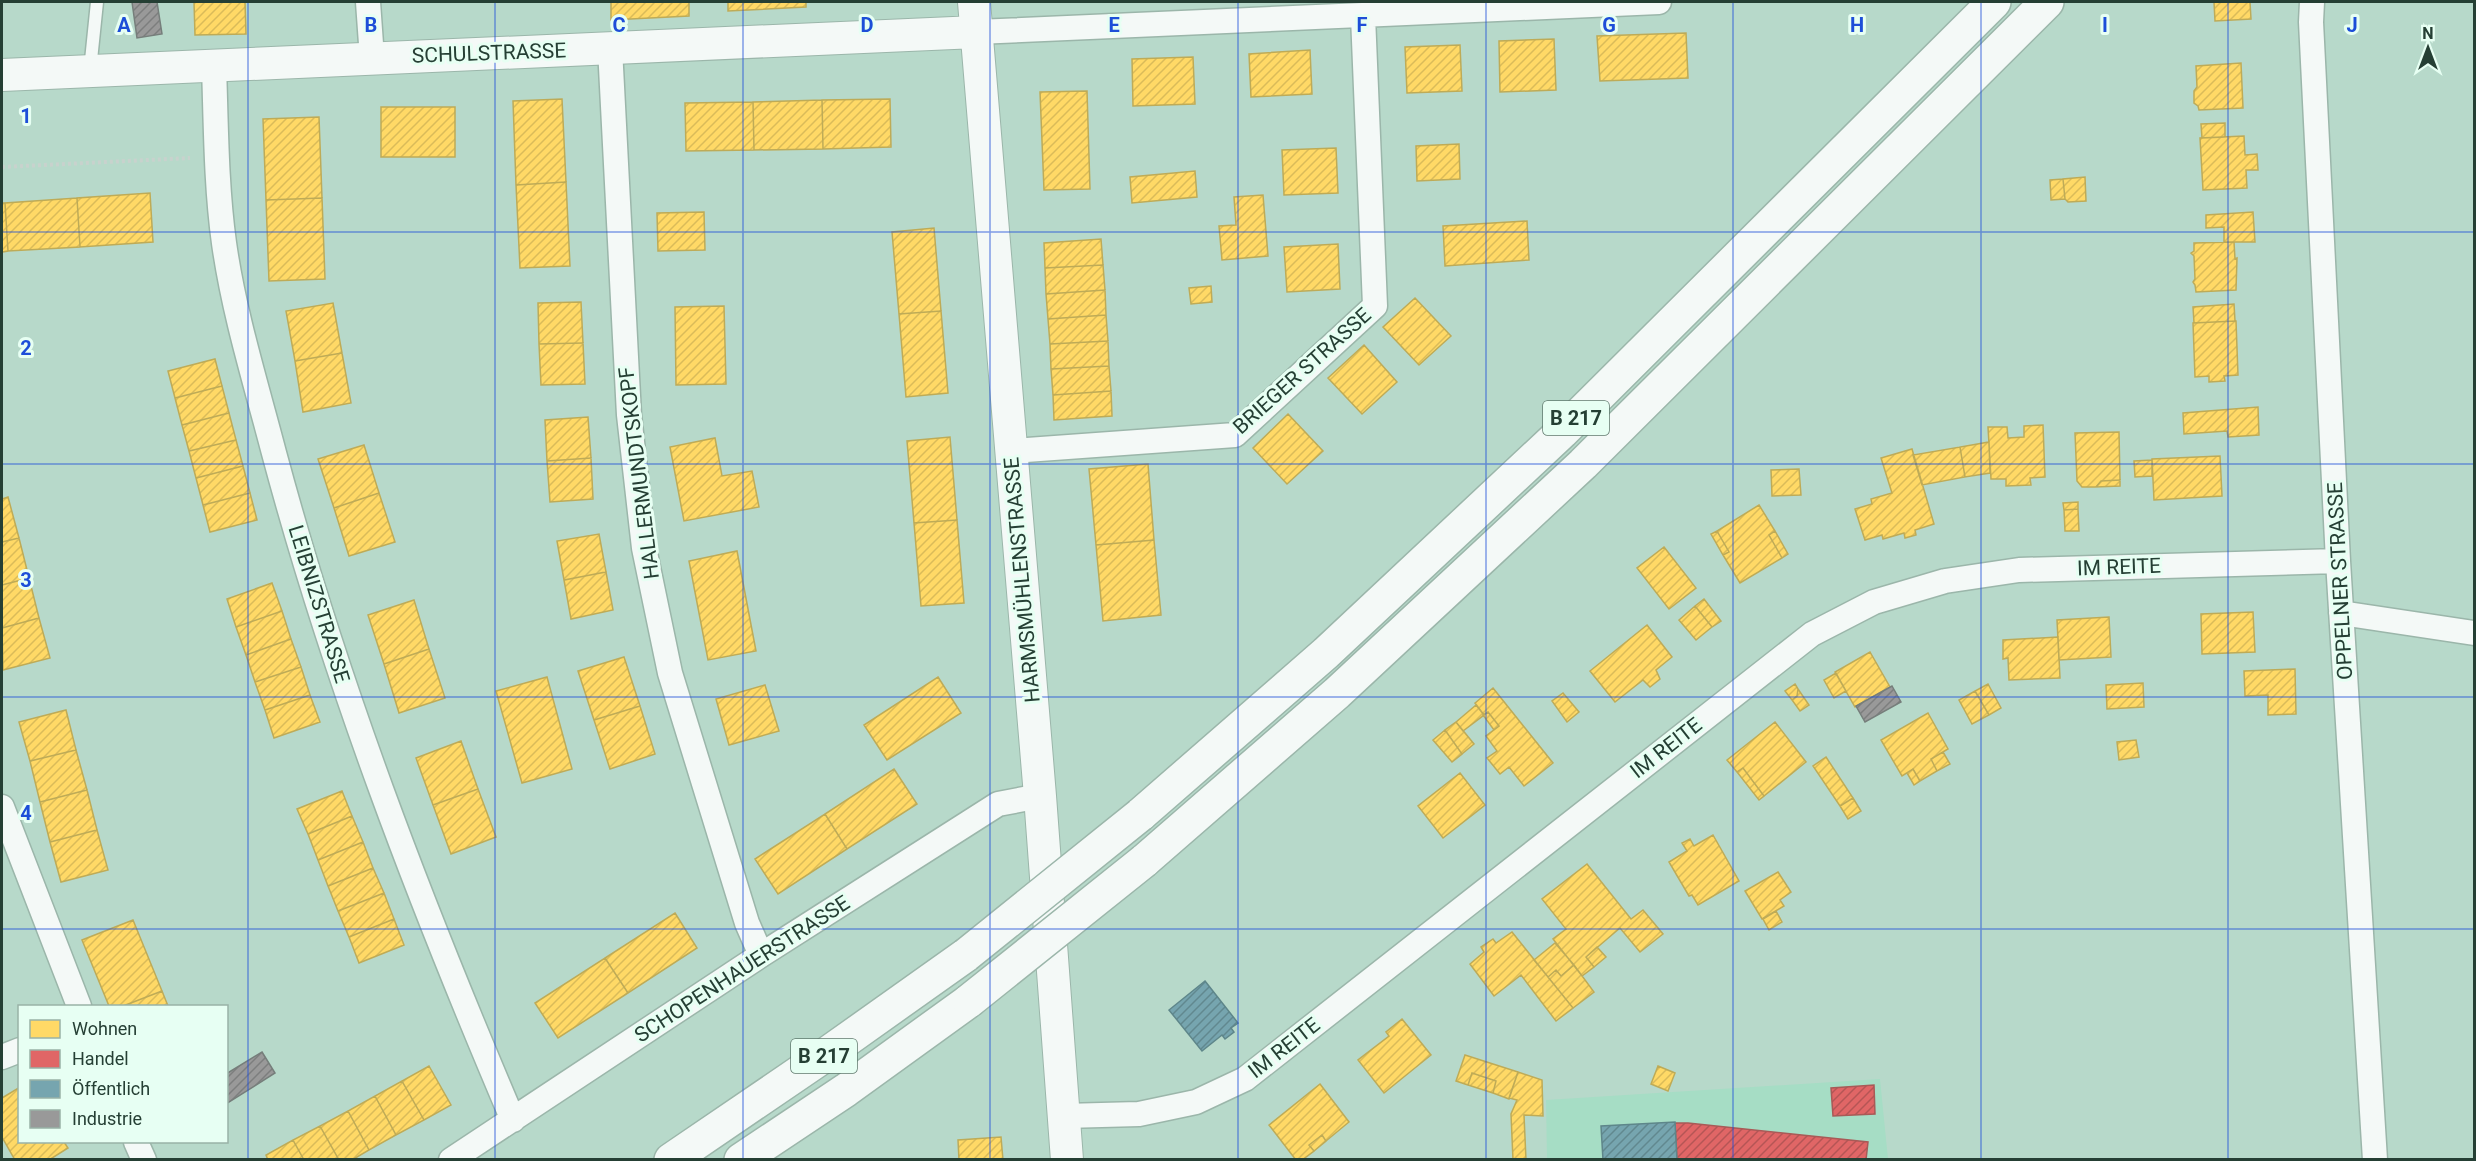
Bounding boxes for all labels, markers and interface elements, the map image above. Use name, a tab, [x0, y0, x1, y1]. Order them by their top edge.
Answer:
text: A	[117, 13, 131, 37]
text: B	[365, 13, 377, 37]
text: C	[612, 13, 626, 37]
text: D	[861, 13, 874, 37]
text: E	[1108, 13, 1120, 37]
text: F	[1357, 13, 1368, 37]
text: G	[1602, 13, 1616, 37]
text: H	[1850, 13, 1864, 37]
text: I	[2102, 13, 2108, 37]
text: J	[2346, 13, 2358, 37]
north arrow	[2398, 18, 2458, 78]
text: N	[2422, 24, 2434, 43]
street label: SCHULSTRASSE	[411, 38, 567, 68]
text: 1	[20, 104, 32, 128]
street label: BRIEGER STRASSE	[1228, 303, 1376, 439]
text: 2	[20, 336, 32, 360]
street label: HALLERMUNDTSKOPF	[614, 365, 664, 581]
road number: B 217	[1543, 401, 1609, 435]
street label: HARMSMÜHLENSTRASSE	[999, 456, 1045, 704]
street label: OPPELNER STRASSE	[2323, 482, 2357, 680]
street label: LEIBNIZSTRASSE	[284, 522, 354, 686]
street label: IM REITE	[2077, 554, 2161, 580]
text: 3	[20, 568, 32, 592]
street label: IM REITE	[1626, 713, 1707, 783]
text: 4	[20, 801, 32, 825]
street label: SCHOPENHAUERSTRASSE	[630, 890, 854, 1048]
legend	[18, 1005, 228, 1143]
street label: IM REITE	[1244, 1013, 1325, 1083]
text: Wohnen	[72, 1018, 137, 1039]
road number: B 217	[791, 1039, 857, 1073]
text: Handel	[72, 1048, 129, 1069]
text: Öffentlich	[72, 1078, 150, 1099]
text: Industrie	[72, 1108, 142, 1129]

